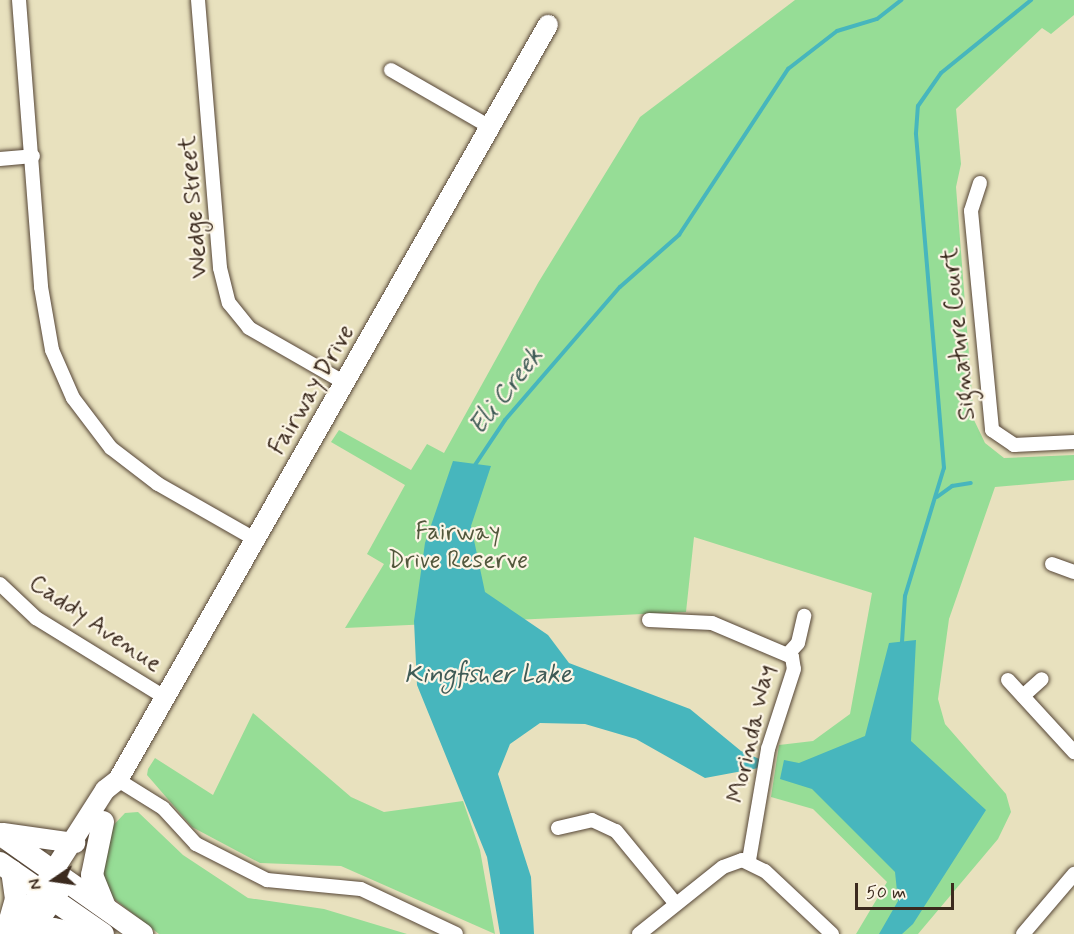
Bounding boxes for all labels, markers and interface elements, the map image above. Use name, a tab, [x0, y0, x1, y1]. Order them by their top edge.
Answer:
street label: Wedge Street	[173, 134, 215, 280]
street label: Signature Court	[936, 249, 982, 419]
street label: Fairway Drive	[263, 320, 361, 460]
water label: Eli Creek	[463, 342, 551, 442]
park label: Fairway Drive Reserve	[388, 519, 528, 575]
street label: Caddy Avenue	[26, 571, 164, 677]
water label: Kingfisher Lake	[402, 660, 574, 692]
street label: Morinda Way	[722, 661, 782, 807]
north arrow	[24, 850, 84, 910]
scale bar	[858, 871, 957, 909]
text: N	[25, 877, 47, 892]
text: 50 m	[866, 881, 906, 905]

